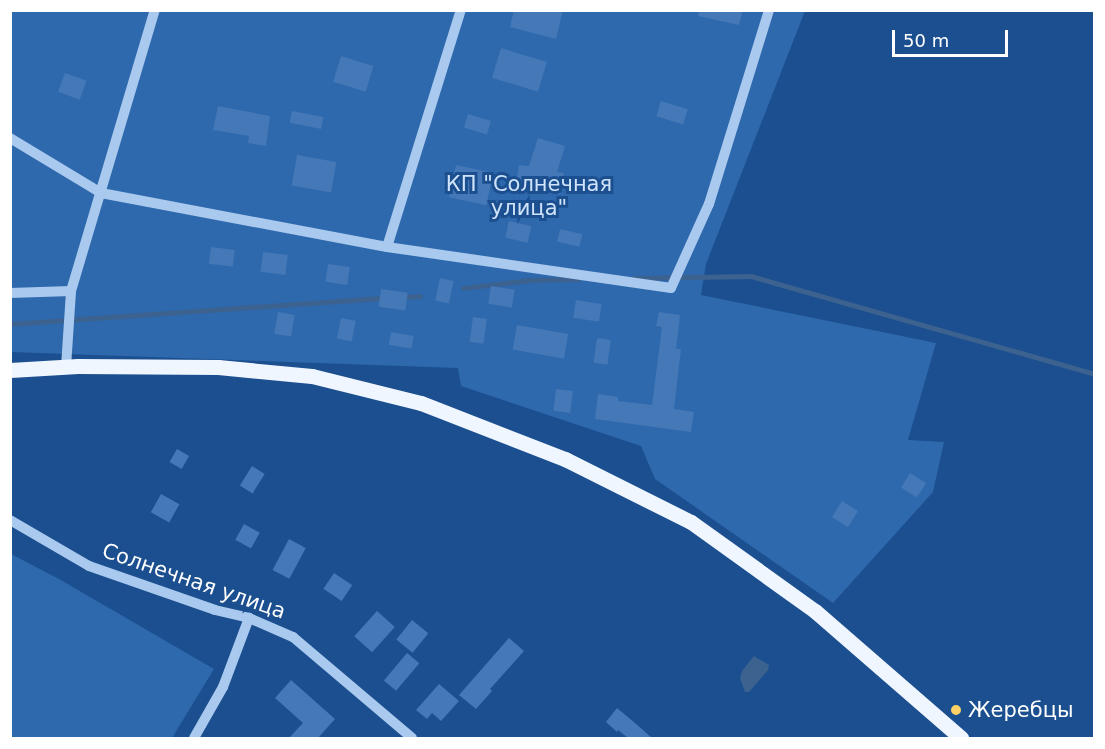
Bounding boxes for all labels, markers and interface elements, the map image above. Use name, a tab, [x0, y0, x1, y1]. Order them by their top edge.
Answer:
scale bar	[895, 18, 1010, 56]
text: 50 m	[903, 30, 949, 51]
park label: КП "Солнечная улица"	[446, 171, 612, 221]
street label: Солнечная улица	[99, 538, 289, 624]
place label: Жеребцы	[968, 697, 1074, 723]
marker: Жеребцы	[949, 703, 963, 717]

